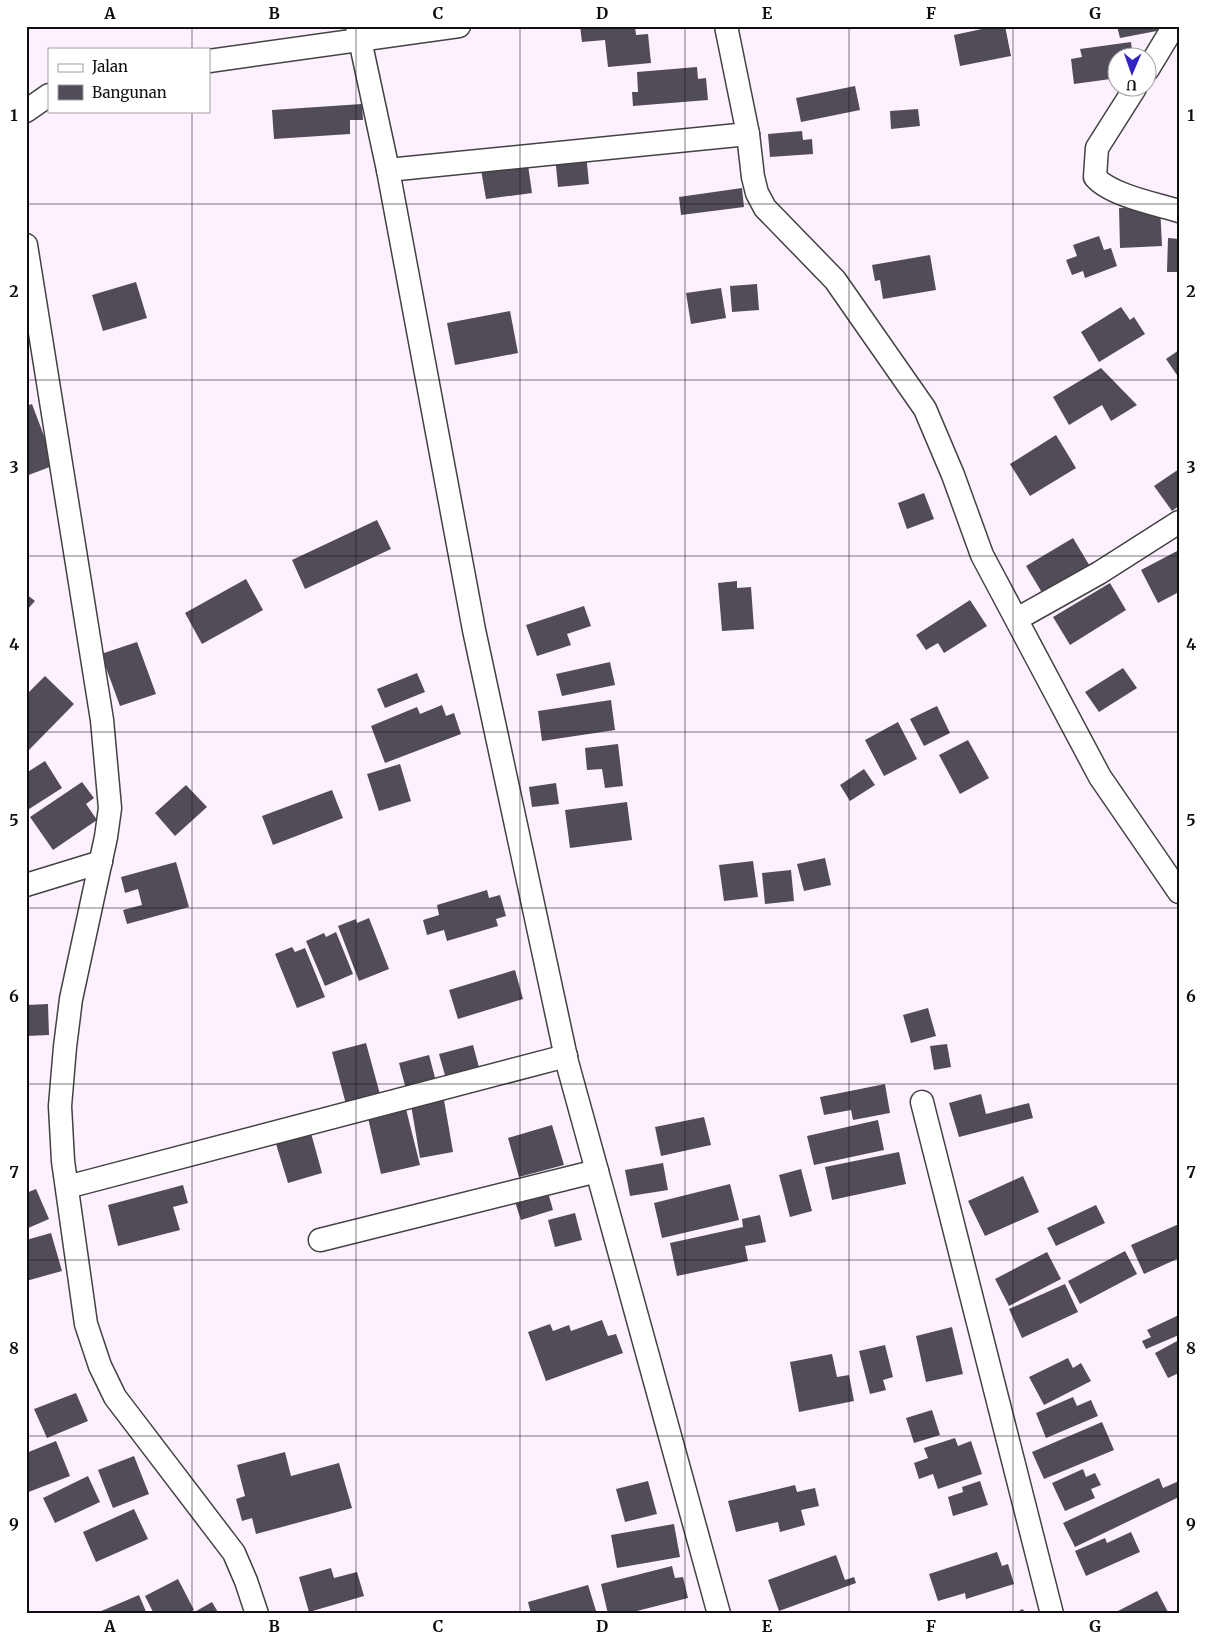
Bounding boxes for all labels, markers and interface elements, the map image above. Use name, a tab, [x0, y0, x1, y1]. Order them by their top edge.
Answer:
text: A	[103, 3, 116, 23]
text: B	[268, 3, 280, 23]
text: C	[433, 3, 443, 23]
text: D	[596, 3, 608, 23]
text: E	[762, 3, 773, 23]
text: F	[926, 3, 936, 23]
text: G	[1089, 3, 1101, 23]
legend	[48, 48, 210, 112]
north arrow	[1108, 48, 1158, 98]
text: Jalan	[91, 57, 128, 76]
text: U	[1125, 76, 1137, 94]
text: Bangunan	[92, 83, 167, 102]
text: 1	[10, 105, 18, 125]
text: 1	[1187, 105, 1195, 125]
text: 2	[9, 281, 19, 301]
text: 2	[1186, 281, 1196, 301]
text: 3	[9, 457, 19, 477]
text: 3	[1186, 457, 1196, 477]
text: 4	[9, 634, 19, 654]
text: 4	[1186, 634, 1196, 654]
text: 5	[9, 810, 19, 830]
text: 5	[1186, 810, 1196, 830]
text: 6	[9, 986, 19, 1006]
text: 6	[1186, 986, 1196, 1006]
text: 7	[9, 1162, 19, 1182]
text: 7	[1186, 1162, 1196, 1182]
text: 8	[9, 1338, 19, 1358]
text: 8	[1186, 1338, 1196, 1358]
text: 9	[9, 1514, 19, 1534]
text: 9	[1186, 1514, 1196, 1534]
text: A	[103, 1616, 116, 1636]
text: B	[268, 1616, 280, 1636]
text: C	[433, 1616, 443, 1636]
text: D	[596, 1616, 608, 1636]
text: E	[762, 1616, 773, 1636]
text: F	[926, 1616, 936, 1636]
text: G	[1089, 1616, 1101, 1636]

